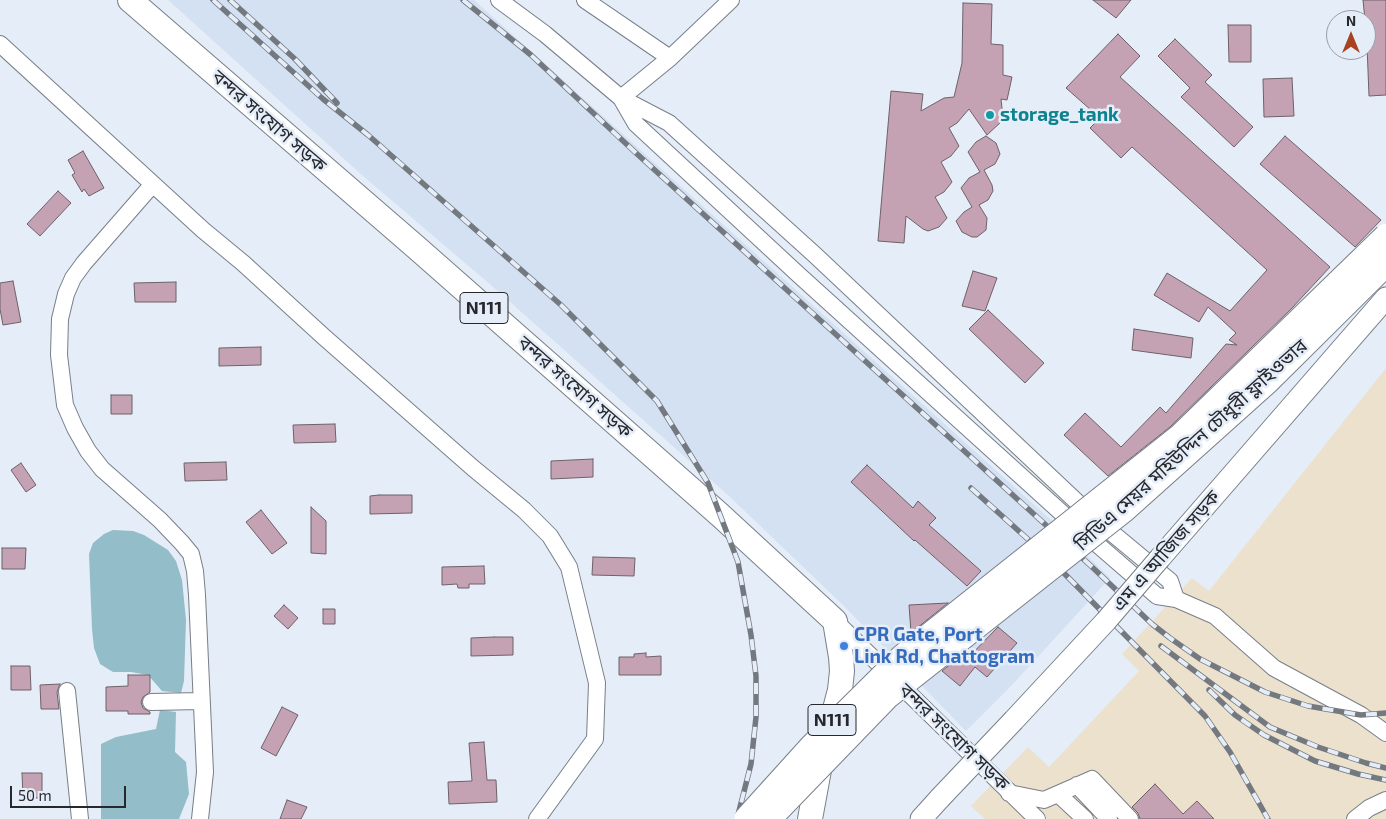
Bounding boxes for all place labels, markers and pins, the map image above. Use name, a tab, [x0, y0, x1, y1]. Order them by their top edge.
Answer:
place label: storage_tank	[1000, 104, 1119, 126]
marker: storage_tank	[984, 109, 996, 121]
place label: CPR Gate, Port Link Rd, Chattogram	[854, 624, 1035, 668]
marker: CPR Gate, Port Link Rd, Chattogram	[838, 640, 850, 652]

